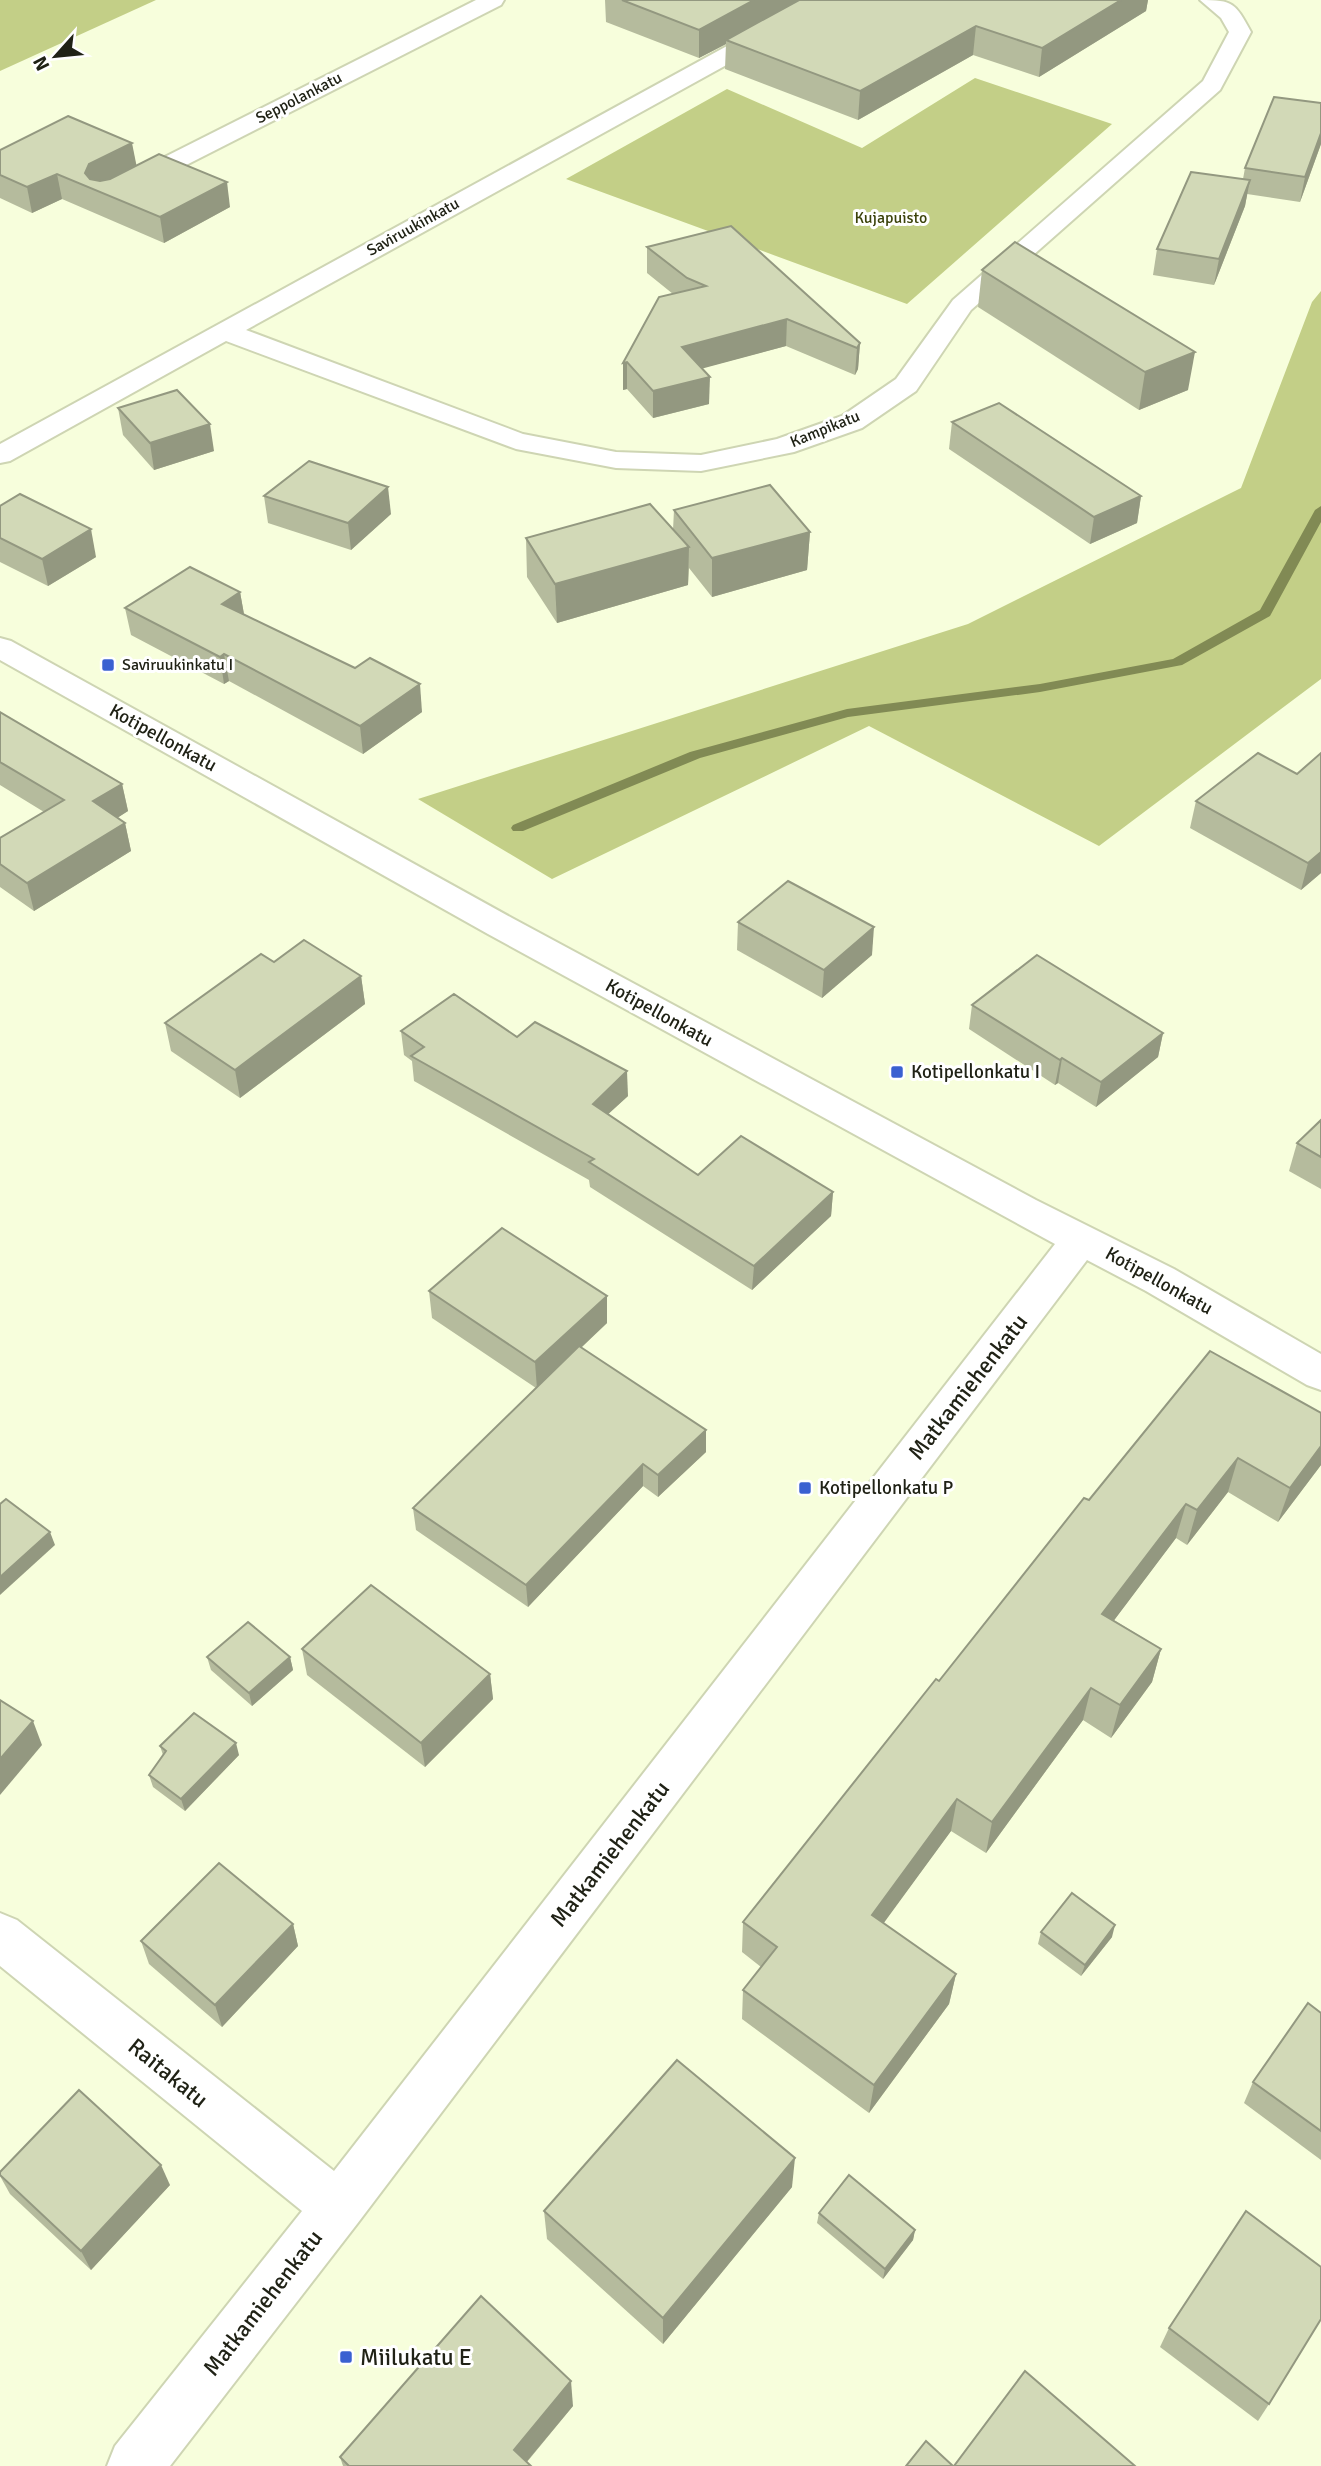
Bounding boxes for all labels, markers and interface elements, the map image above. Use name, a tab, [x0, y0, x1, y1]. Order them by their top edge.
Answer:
north arrow	[21, 21, 91, 91]
text: N	[28, 52, 55, 75]
street label: Seppolankatu	[253, 68, 345, 128]
street label: Saviruukinkatu	[363, 193, 463, 261]
park label: Kujapuisto	[855, 208, 927, 228]
street label: Kampikatu	[787, 406, 863, 452]
place label: Saviruukinkatu I	[122, 655, 233, 675]
marker: Saviruukinkatu I	[100, 657, 116, 673]
street label: Kotipellonkatu	[105, 699, 221, 777]
street label: Kotipellonkatu	[601, 974, 717, 1052]
place label: Kotipellonkatu I	[911, 1060, 1040, 1084]
marker: Kotipellonkatu I	[889, 1064, 905, 1080]
street label: Kotipellonkatu	[1101, 1242, 1217, 1320]
street label: Matkamiehenkatu	[902, 1308, 1034, 1466]
place label: Kotipellonkatu P	[819, 1476, 953, 1500]
marker: Kotipellonkatu P	[797, 1480, 813, 1496]
street label: Matkamiehenkatu	[544, 1775, 676, 1933]
street label: Raitakatu	[122, 2032, 214, 2114]
street label: Matkamiehenkatu	[197, 2224, 329, 2382]
place label: Miilukatu E	[360, 2343, 472, 2372]
marker: Miilukatu E	[338, 2349, 354, 2365]

